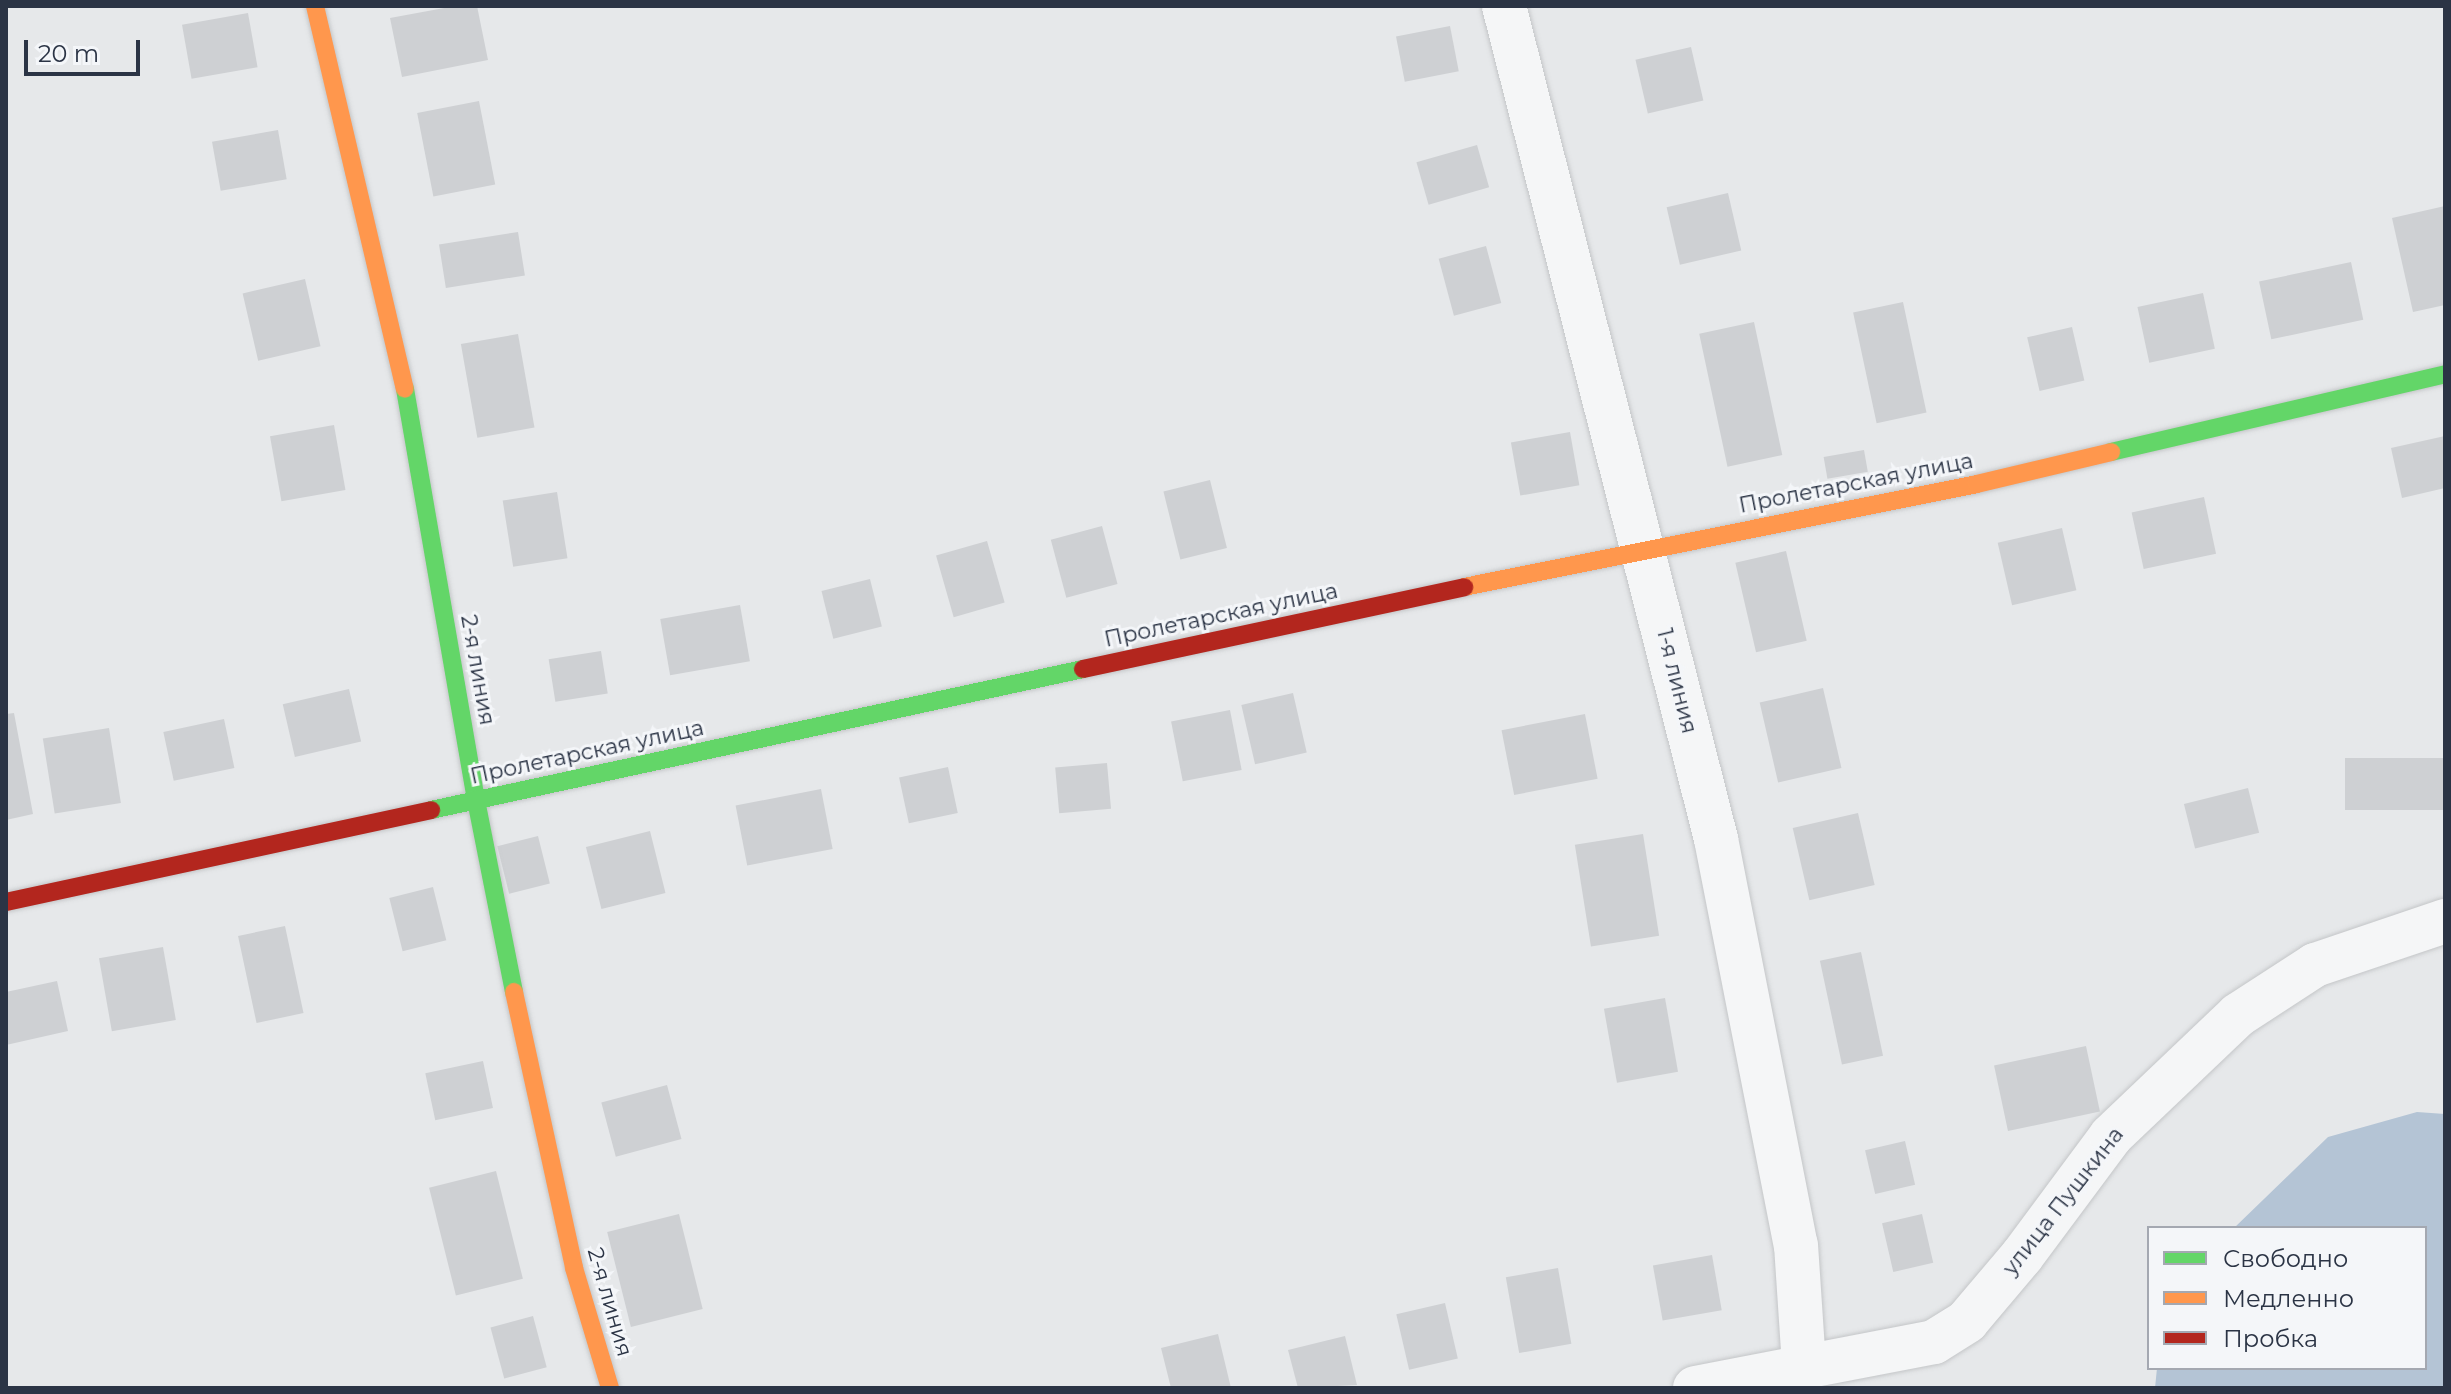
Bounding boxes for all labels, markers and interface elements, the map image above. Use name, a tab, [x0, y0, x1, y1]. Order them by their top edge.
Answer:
scale bar	[28, 24, 144, 74]
text: 20 m	[38, 39, 99, 68]
street label: Пролетарская улица	[1737, 447, 1975, 519]
street label: Пролетарская улица	[1102, 577, 1340, 653]
street label: 2-я линия	[455, 613, 501, 727]
street label: 1-я линия	[1651, 626, 1703, 736]
street label: Пролетарская улица	[468, 714, 706, 790]
street label: улица Пушкина	[1997, 1122, 2129, 1280]
legend	[2147, 1226, 2427, 1370]
text: Свободно	[2223, 1244, 2348, 1273]
street label: 2-я линия	[582, 1245, 638, 1359]
text: Медленно	[2223, 1284, 2354, 1313]
text: Пробка	[2223, 1324, 2318, 1353]

